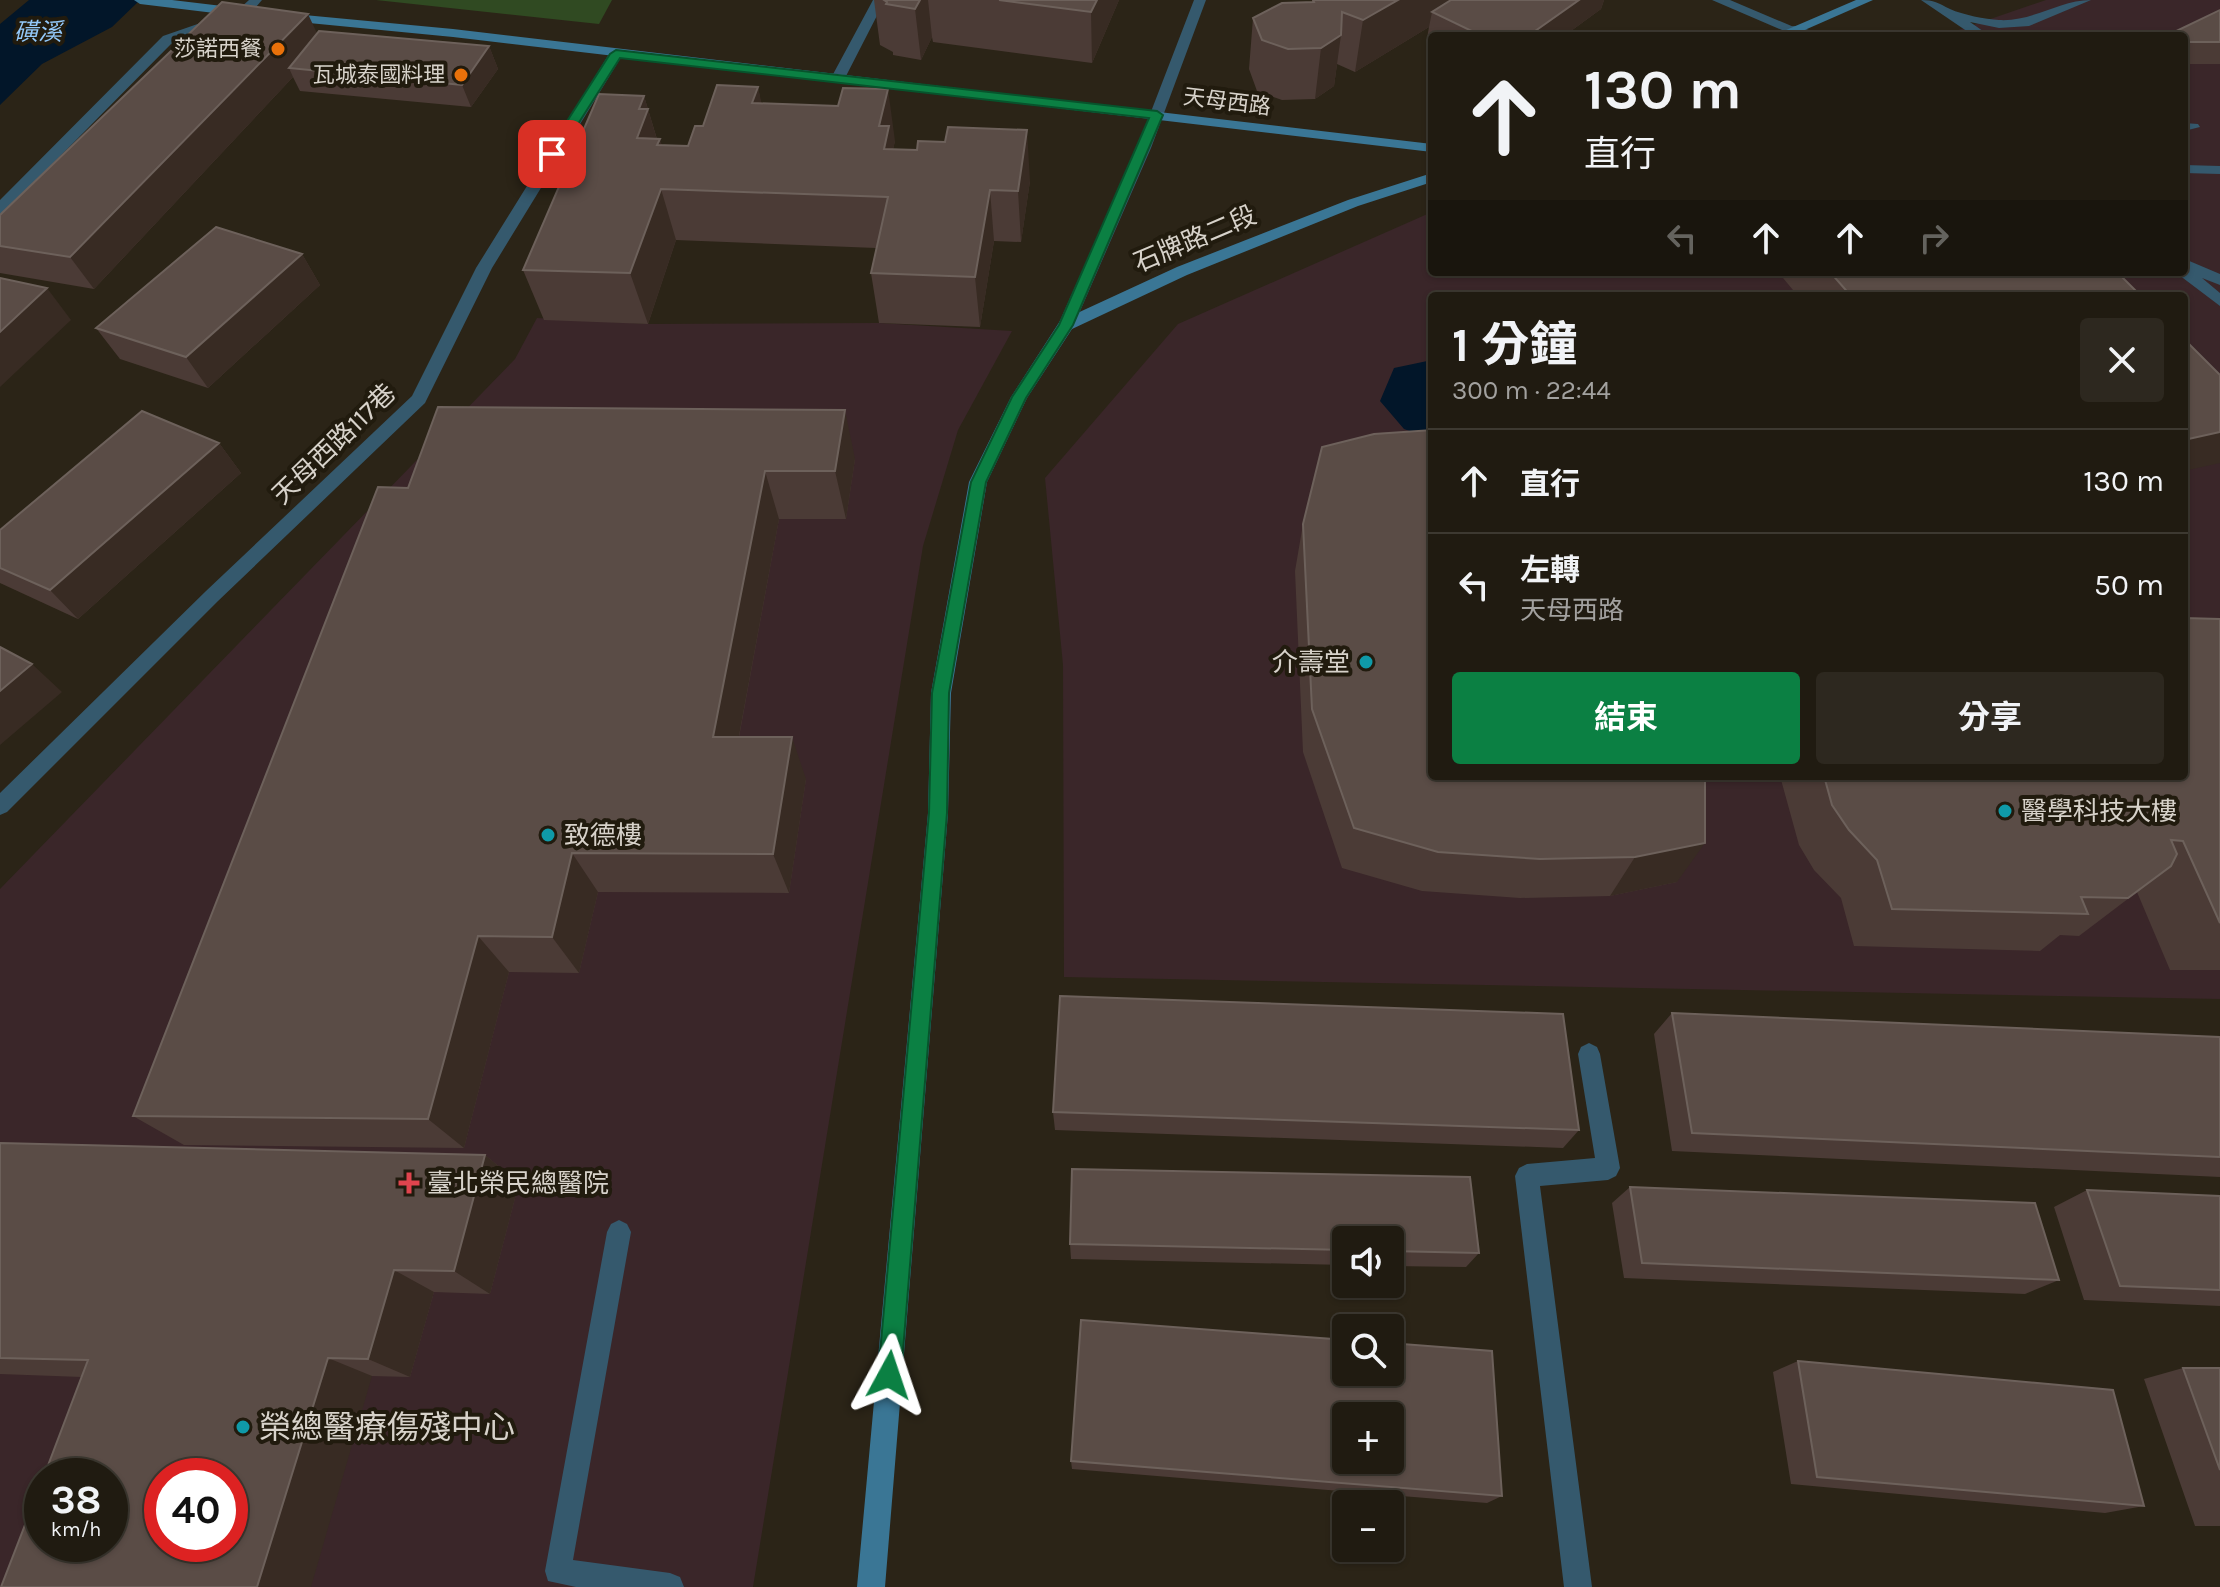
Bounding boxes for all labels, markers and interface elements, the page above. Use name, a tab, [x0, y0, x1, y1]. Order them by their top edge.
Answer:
water label: 磺溪	[14, 18, 65, 46]
place label: 莎諾西餐	[174, 36, 262, 62]
marker: 莎諾西餐	[269, 40, 287, 58]
text: 130 m	[1584, 57, 1742, 122]
place label: 瓦城泰國料理	[313, 62, 445, 88]
icon: ahead	[1452, 64, 1556, 168]
marker: 瓦城泰國料理	[452, 66, 470, 84]
street label: 天母西路	[1182, 84, 1272, 120]
pin	[518, 120, 586, 188]
icon: arrive	[530, 132, 574, 176]
text: 直行	[1584, 133, 1656, 175]
street label: 石牌路二段	[1129, 199, 1261, 279]
icon: left	[1660, 216, 1704, 260]
icon: ahead	[1744, 216, 1788, 260]
icon: ahead	[1828, 216, 1872, 260]
icon: right	[1912, 216, 1956, 260]
text: 1 分鐘	[1452, 317, 1577, 373]
button: close	[2080, 318, 2164, 402]
text: 300 m · 22:44	[1452, 375, 1611, 406]
street label: 天母西路117巷	[266, 377, 402, 511]
icon: ahead	[1452, 459, 1496, 503]
text: 130 m	[2083, 463, 2164, 499]
text: 直行	[1520, 466, 1580, 502]
text: 左轉	[1520, 552, 1580, 588]
icon: left	[1452, 563, 1496, 607]
text: 50 m	[2094, 567, 2164, 603]
text: 天母西路	[1520, 595, 1624, 626]
place label: 介壽堂	[1272, 647, 1350, 678]
marker: 介壽堂	[1357, 653, 1375, 671]
button: 結束	[1452, 672, 1800, 764]
button: 分享	[1816, 672, 2164, 764]
place label: 醫學科技大樓	[2021, 796, 2177, 827]
marker: 醫學科技大樓	[1996, 802, 2014, 820]
place label: 致德樓	[564, 820, 642, 851]
marker: 致德樓	[539, 826, 557, 844]
place label: 臺北榮民總醫院	[427, 1168, 609, 1199]
marker: 臺北榮民總醫院	[398, 1172, 420, 1194]
map controls	[1332, 1226, 1404, 1562]
button: sound	[1332, 1226, 1404, 1298]
button: search	[1332, 1314, 1404, 1386]
position arrow	[847, 1333, 931, 1417]
button: +	[1332, 1402, 1404, 1474]
place label: 榮總醫療傷殘中心	[259, 1409, 515, 1446]
marker: 榮總醫療傷殘中心	[234, 1418, 252, 1436]
speed limit sign: 40	[144, 1458, 248, 1562]
text: 38	[51, 1476, 101, 1523]
button: −	[1332, 1490, 1404, 1562]
text: km/h	[51, 1518, 101, 1541]

